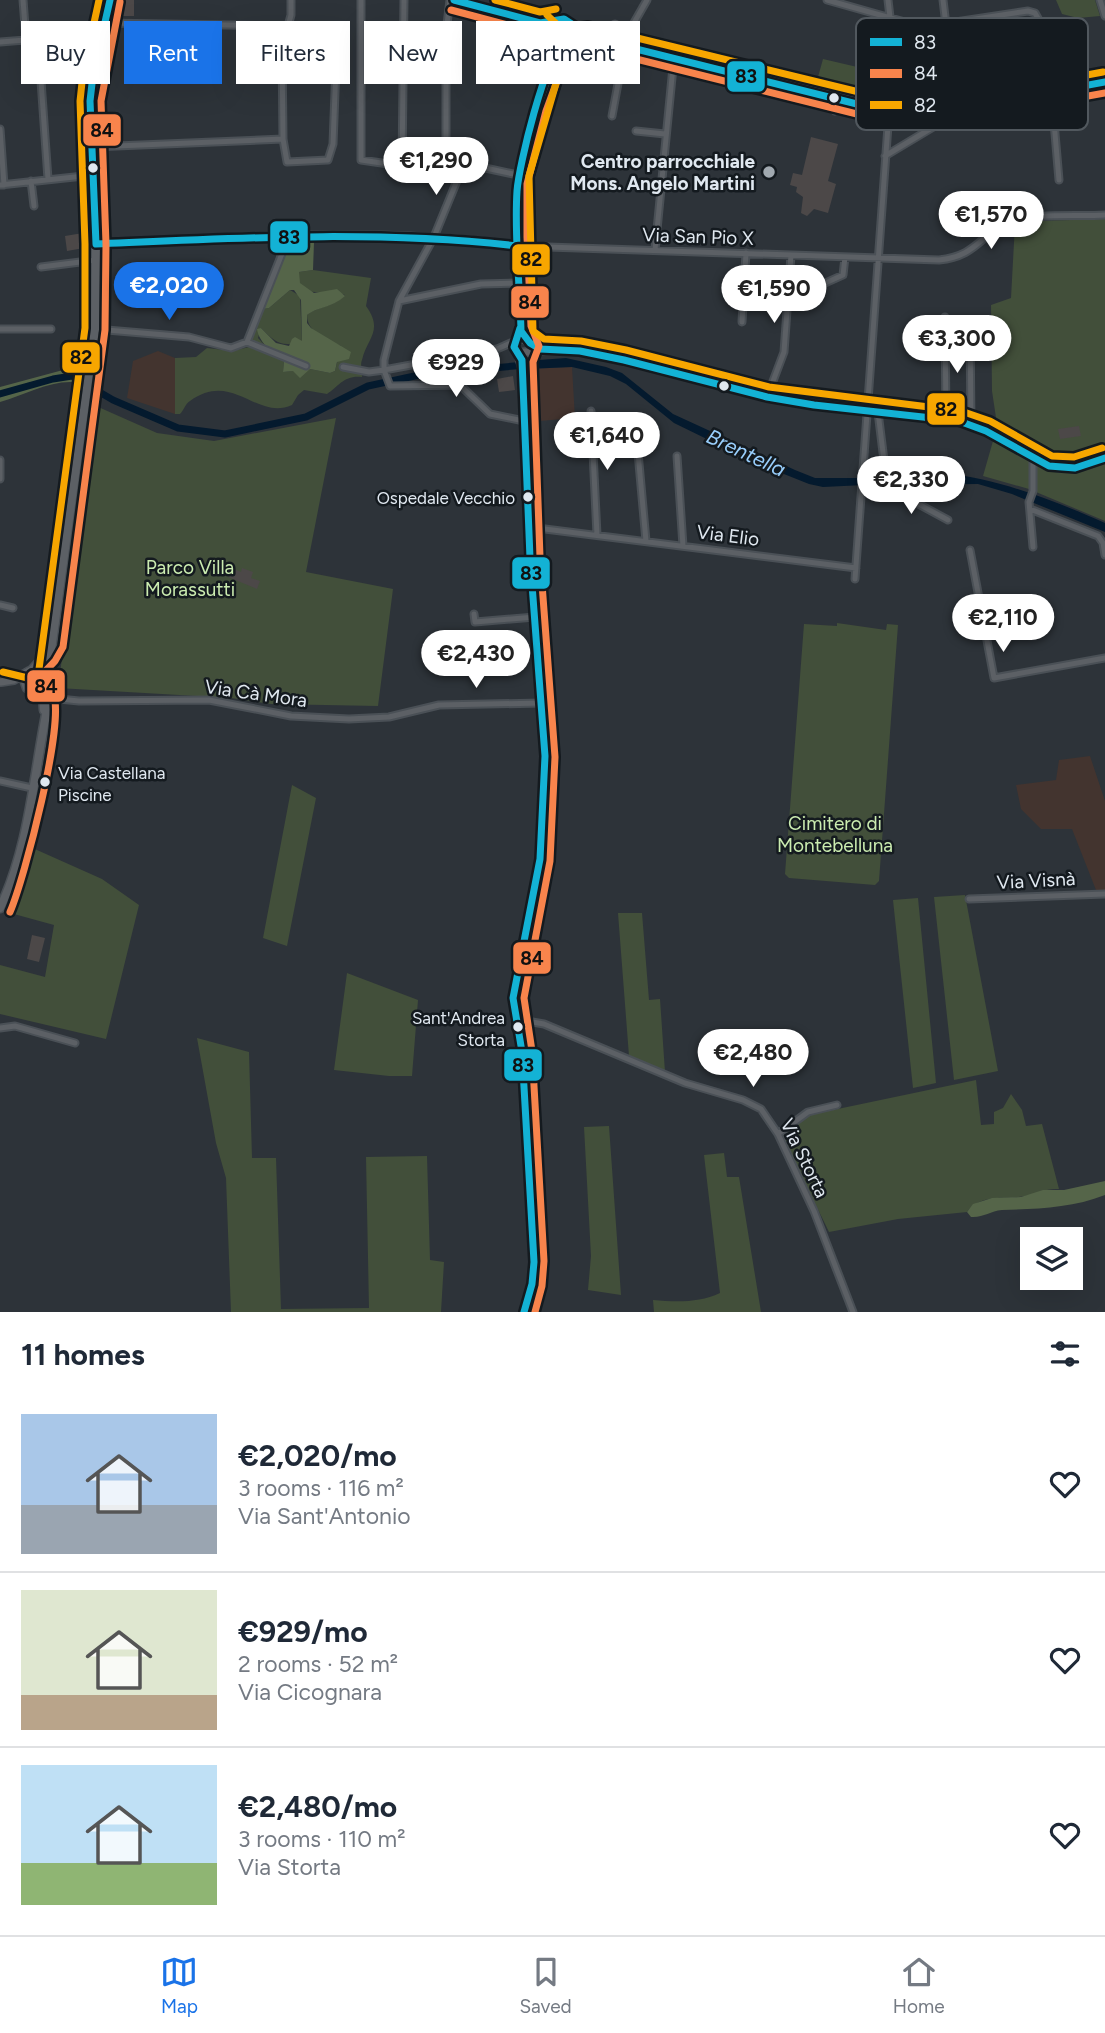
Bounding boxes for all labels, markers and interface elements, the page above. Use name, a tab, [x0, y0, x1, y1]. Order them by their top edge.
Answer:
legend	[856, 18, 1088, 130]
chip: Buy	[21, 21, 110, 84]
chip: Rent	[124, 21, 222, 84]
chip: Filters	[236, 21, 350, 84]
chip: New	[364, 21, 462, 84]
chip: Apartment	[476, 21, 640, 84]
text: 83	[914, 31, 936, 54]
line badge: 83	[726, 60, 766, 93]
text: 84	[914, 62, 938, 85]
text: 83	[735, 65, 757, 88]
unlabelled marker	[827, 91, 841, 105]
text: 82	[914, 94, 936, 117]
line badge: 84	[82, 113, 122, 147]
text: 84	[90, 119, 114, 142]
pin: €1,290	[379, 138, 493, 197]
text: €1,290	[399, 146, 473, 174]
place label: Centro parrocchiale Mons. Angelo Martini	[570, 150, 755, 195]
unlabelled marker	[86, 161, 100, 175]
marker: Centro parrocchiale Mons. Angelo Martini	[761, 164, 777, 180]
pin: €1,570	[934, 191, 1048, 251]
text: €1,570	[955, 200, 1027, 228]
line badge: 83	[269, 220, 309, 254]
street label: Via San Pio X	[642, 223, 754, 250]
text: 83	[278, 226, 300, 249]
line badge: 82	[511, 243, 551, 276]
text: 82	[520, 248, 542, 271]
pin: €2,020	[112, 262, 226, 322]
pin: €1,590	[717, 266, 831, 325]
text: €2,020	[130, 271, 208, 299]
text: €1,590	[737, 274, 811, 302]
line badge: 84	[510, 285, 550, 319]
text: 84	[518, 291, 542, 314]
pin: €3,300	[900, 316, 1014, 375]
text: €3,300	[918, 324, 996, 352]
pin: €929	[415, 340, 497, 399]
line badge: 82	[61, 341, 101, 374]
text: 82	[70, 346, 92, 369]
text: €929	[428, 348, 484, 376]
unlabelled marker	[717, 379, 731, 393]
line badge: 82	[926, 392, 966, 426]
text: 82	[935, 398, 957, 421]
pin: €1,640	[550, 412, 664, 472]
text: €1,640	[570, 421, 644, 449]
water label: Brentella	[703, 423, 790, 482]
pin: €2,330	[854, 456, 968, 516]
text: €2,330	[873, 465, 949, 493]
place label: Ospedale Vecchio	[377, 488, 515, 508]
marker: Ospedale Vecchio	[521, 490, 535, 504]
street label: Via Elio	[695, 520, 761, 551]
park label: Parco Villa Morassutti	[145, 556, 235, 601]
line badge: 83	[511, 556, 551, 590]
text: 83	[520, 562, 542, 585]
pin: €2,110	[946, 594, 1060, 654]
text: €2,110	[968, 603, 1038, 631]
pin: €2,430	[419, 630, 533, 690]
text: €2,430	[437, 639, 515, 667]
line badge: 84	[26, 669, 66, 703]
text: 84	[34, 675, 58, 698]
street label: Via Cà Mora	[203, 675, 309, 712]
place label: Via Castellana Piscine	[58, 763, 165, 805]
marker: Via Castellana Piscine	[38, 775, 52, 789]
park label: Cimitero di Montebelluna	[777, 812, 893, 857]
street label: Via Visnà	[996, 867, 1076, 894]
line badge: 84	[512, 941, 552, 975]
text: 84	[520, 947, 544, 970]
place label: Sant'Andrea Storta	[412, 1008, 505, 1050]
marker: Sant'Andrea Storta	[511, 1020, 525, 1034]
pin: €2,480	[696, 1030, 810, 1089]
text: €2,480	[714, 1038, 792, 1066]
line badge: 83	[503, 1048, 543, 1082]
text: 83	[512, 1054, 534, 1077]
street label: Via Storta	[776, 1115, 834, 1201]
map controls	[1020, 1227, 1083, 1290]
button: layers	[1020, 1227, 1083, 1290]
icon: filters	[1046, 1335, 1084, 1373]
text: 11 homes	[21, 1336, 145, 1373]
text: €2,020/mo	[238, 1437, 397, 1474]
icon: home	[77, 1442, 161, 1526]
icon: heart	[1046, 1465, 1084, 1503]
text: 3 rooms · 116 m²	[238, 1474, 404, 1502]
text: Via Sant'Antonio	[238, 1502, 411, 1530]
text: €929/mo	[238, 1613, 368, 1650]
icon: home	[77, 1618, 161, 1702]
icon: heart	[1046, 1641, 1084, 1679]
text: 2 rooms · 52 m²	[238, 1650, 398, 1678]
text: Via Cicognara	[238, 1678, 382, 1706]
text: €2,480/mo	[238, 1788, 397, 1825]
icon: home	[77, 1793, 161, 1877]
icon: heart	[1046, 1816, 1084, 1854]
text: 3 rooms · 110 m²	[238, 1825, 405, 1853]
text: Via Storta	[238, 1853, 341, 1881]
tab: Map	[160, 1953, 198, 2018]
tab: Saved	[519, 1953, 572, 2018]
tab: Home	[893, 1953, 945, 2018]

